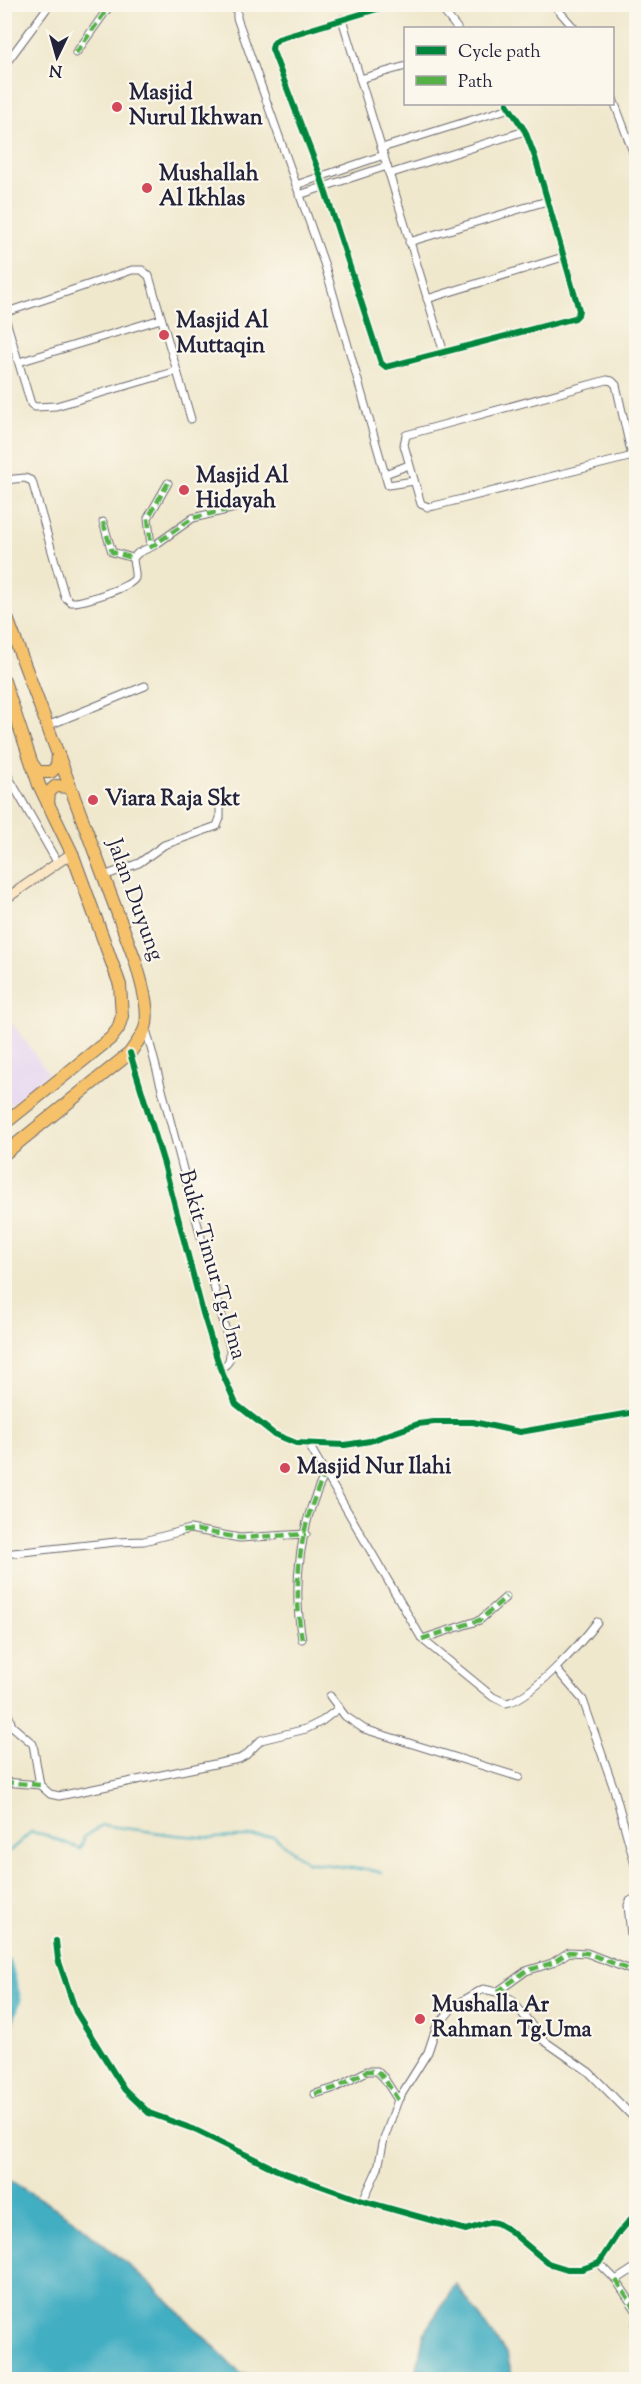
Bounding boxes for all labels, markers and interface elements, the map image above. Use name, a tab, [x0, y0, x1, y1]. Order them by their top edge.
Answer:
north arrow	[27, 27, 87, 87]
legend	[404, 27, 614, 105]
text: Cycle path	[458, 40, 541, 66]
text: N	[48, 57, 63, 81]
text: Path	[458, 70, 493, 96]
place label: Masjid Nurul Ikhwan	[129, 78, 263, 135]
marker: Masjid Nurul Ikhwan	[110, 100, 124, 114]
place label: Mushallah Al Ikhlas	[159, 159, 259, 216]
marker: Mushallah Al Ikhlas	[140, 181, 154, 195]
place label: Masjid Al Muttaqin	[176, 306, 269, 363]
marker: Masjid Al Muttaqin	[157, 328, 171, 342]
place label: Masjid Al Hidayah	[196, 461, 289, 518]
marker: Masjid Al Hidayah	[177, 483, 191, 497]
place label: Viara Raja Skt	[105, 784, 240, 816]
marker: Viara Raja Skt	[86, 793, 100, 807]
street label: Jalan Duyung	[97, 834, 171, 966]
street label: Bukit Timur Tg.Uma	[169, 1166, 253, 1364]
place label: Masjid Nur Ilahi	[297, 1452, 452, 1484]
marker: Masjid Nur Ilahi	[278, 1461, 292, 1475]
place label: Mushalla Ar Rahman Tg.Uma	[432, 1990, 593, 2047]
marker: Mushalla Ar Rahman Tg.Uma	[413, 2012, 427, 2026]

